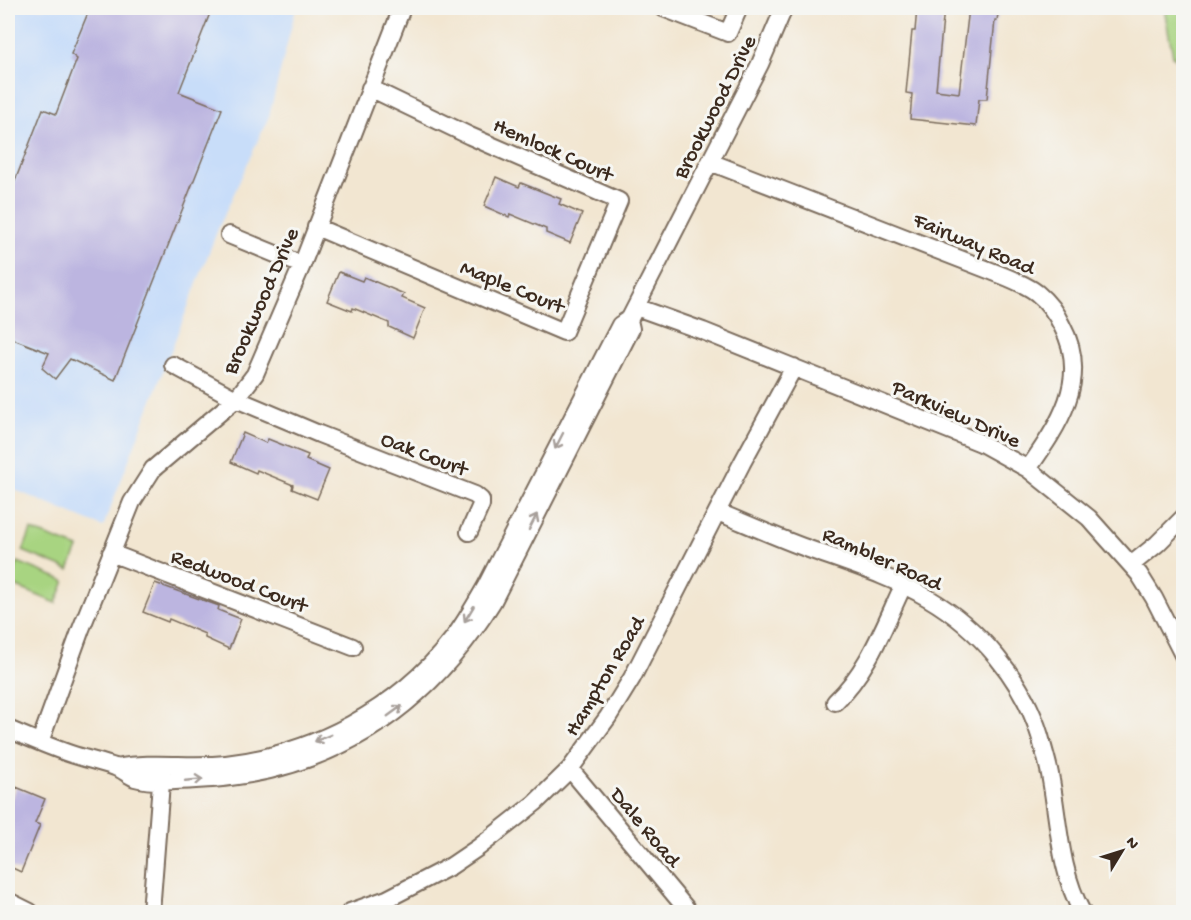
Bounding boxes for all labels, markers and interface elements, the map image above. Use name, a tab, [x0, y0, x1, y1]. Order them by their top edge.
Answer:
street label: Brookwood Drive	[669, 31, 764, 185]
street label: Hemlock Court	[488, 114, 618, 191]
street label: Fairway Road	[908, 208, 1040, 284]
street label: Brookwood Drive	[218, 224, 307, 380]
street label: Maple Court	[456, 256, 569, 322]
street label: Parkview Drive	[886, 375, 1024, 456]
street label: Oak Court	[376, 427, 473, 485]
one-way arrow	[553, 432, 564, 450]
one-way arrow	[527, 513, 539, 531]
street label: Rambler Road	[818, 523, 947, 599]
street label: Redwood Court	[167, 545, 312, 621]
one-way arrow	[463, 605, 475, 622]
street label: Hampton Road	[560, 611, 654, 742]
one-way arrow	[387, 705, 403, 718]
one-way arrow	[314, 733, 332, 744]
one-way arrow	[183, 774, 203, 785]
street label: Dale Road	[602, 782, 686, 875]
north arrow	[1092, 821, 1152, 881]
text: N	[1120, 834, 1142, 854]

